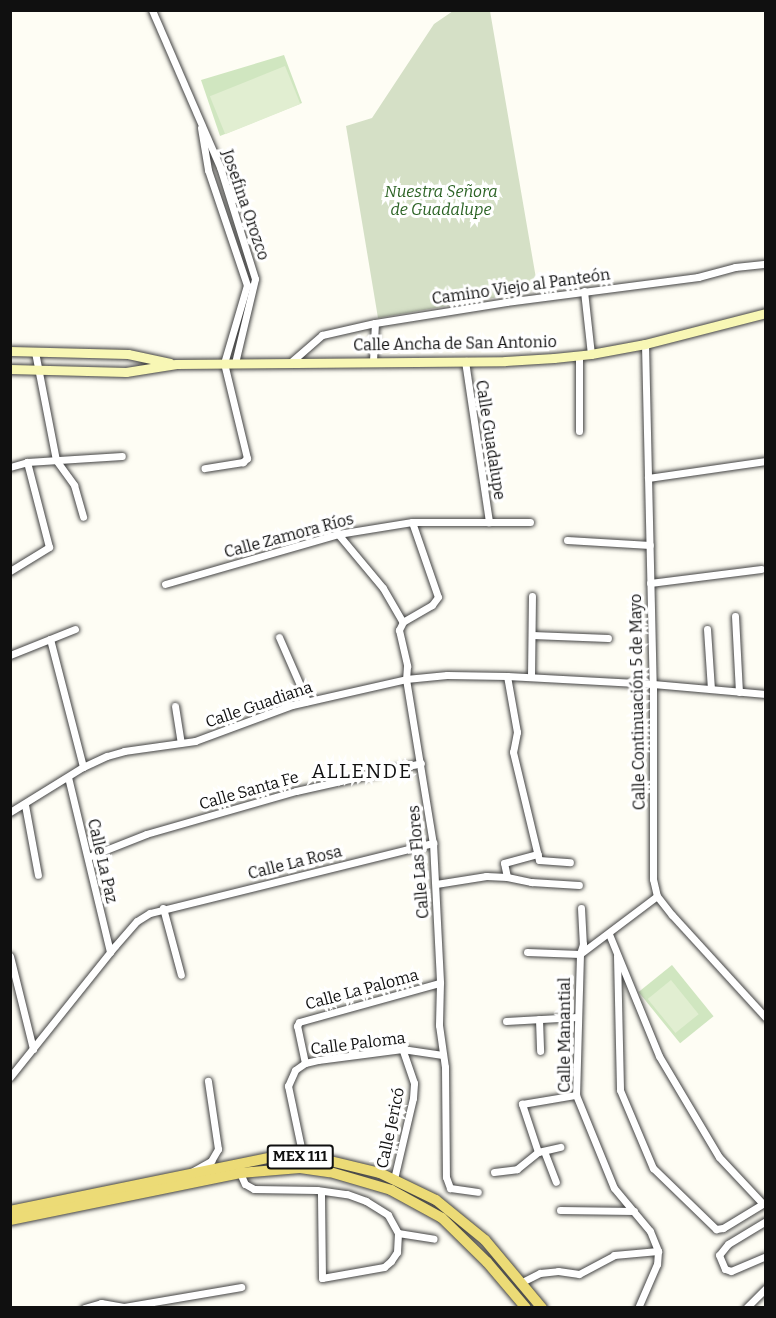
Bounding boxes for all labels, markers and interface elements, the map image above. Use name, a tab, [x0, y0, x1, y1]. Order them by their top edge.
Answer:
street label: Josefina Orozco	[217, 147, 273, 263]
park label: Nuestra Señora de Guadalupe	[384, 182, 498, 220]
street label: Camino Viejo al Panteón	[431, 265, 611, 309]
street label: Calle Ancha de San Antonio	[353, 333, 557, 355]
street label: Calle Guadalupe	[471, 379, 509, 501]
street label: Calle Zamora Ríos	[222, 509, 356, 563]
street label: Calle Continuación 5 de Mayo	[627, 594, 649, 810]
street label: Calle Guadiana	[203, 678, 315, 732]
district label: ALLENDE	[311, 759, 413, 783]
street label: Calle Santa Fe	[197, 768, 301, 814]
street label: Calle Las Flores	[404, 804, 434, 920]
street label: Calle La Paz	[83, 817, 121, 905]
street label: Calle La Rosa	[246, 842, 344, 884]
street label: Calle La Paloma	[303, 966, 421, 1014]
street label: Calle Manantial	[555, 977, 575, 1093]
street label: Calle Paloma	[309, 1029, 407, 1059]
street label: Calle Jericó	[373, 1086, 409, 1170]
road number: MEX 111	[266, 1145, 334, 1169]

